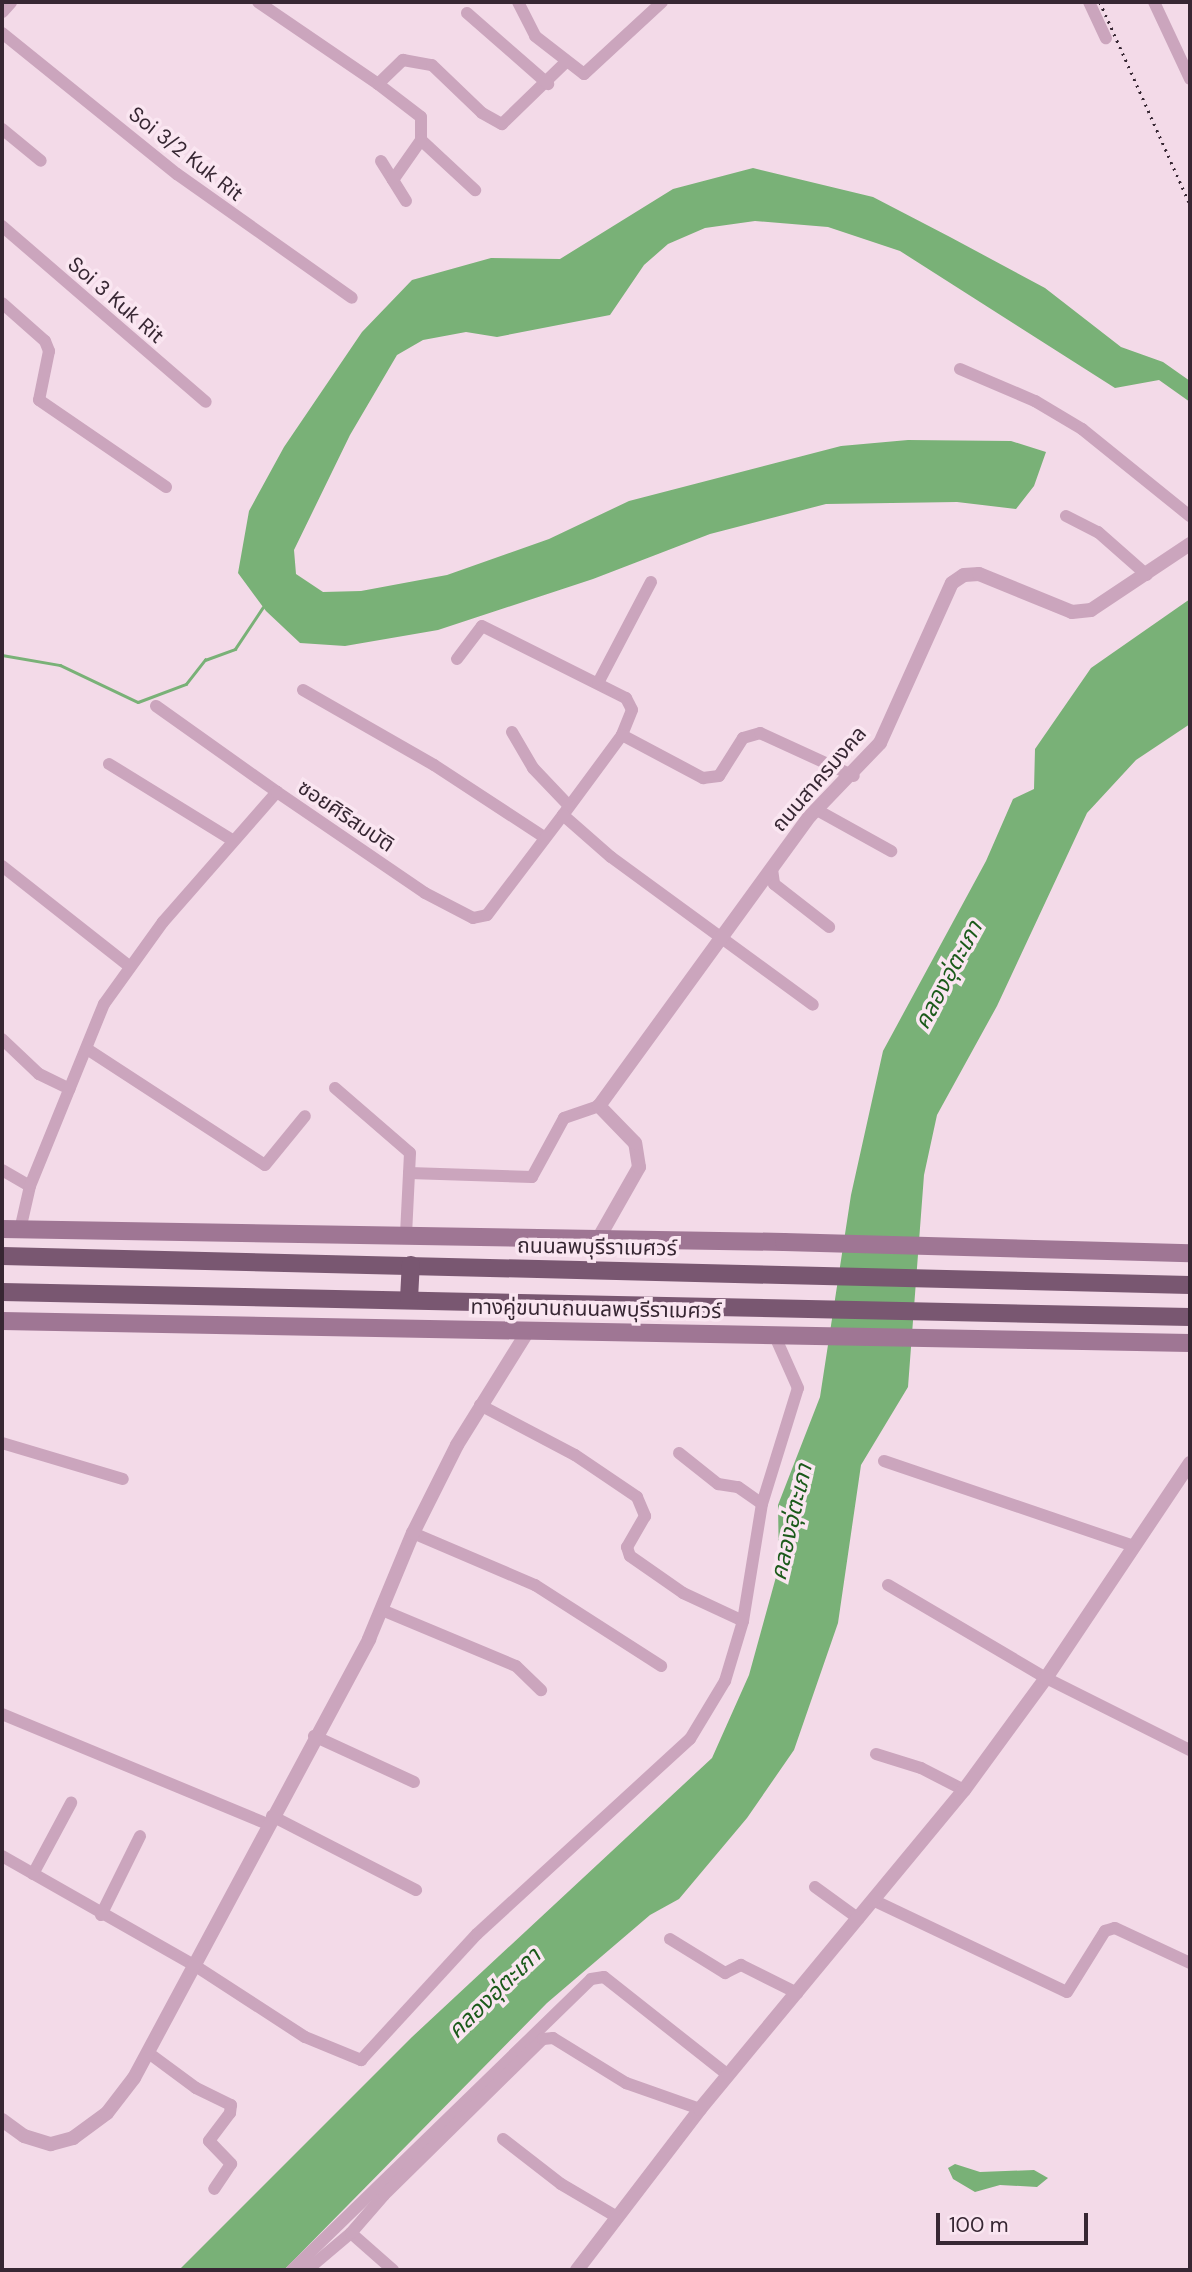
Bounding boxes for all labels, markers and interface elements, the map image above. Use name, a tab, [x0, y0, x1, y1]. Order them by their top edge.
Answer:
street label: Soi 3/2 Kuk Rit	[124, 101, 248, 207]
street label: Soi 3 Kuk Rit	[63, 251, 169, 349]
street label: ถนนสาครมงคล	[766, 721, 872, 837]
street label: ซอยศิริสมบัติ	[293, 775, 399, 857]
water label: คลองอุ่ตะเภา	[908, 916, 988, 1034]
street label: ถนนลพบุรีราเมศวร์	[517, 1233, 677, 1261]
street label: ทางคู่ขนานถนนลพบุรีราเมศวร์	[470, 1294, 722, 1324]
water label: คลองอุ่ตะเภา	[764, 1461, 818, 1583]
water label: คลองอุ่ตะเภา	[442, 1942, 546, 2044]
scale bar	[940, 2198, 1092, 2242]
text: 100 m	[949, 2211, 1009, 2239]

